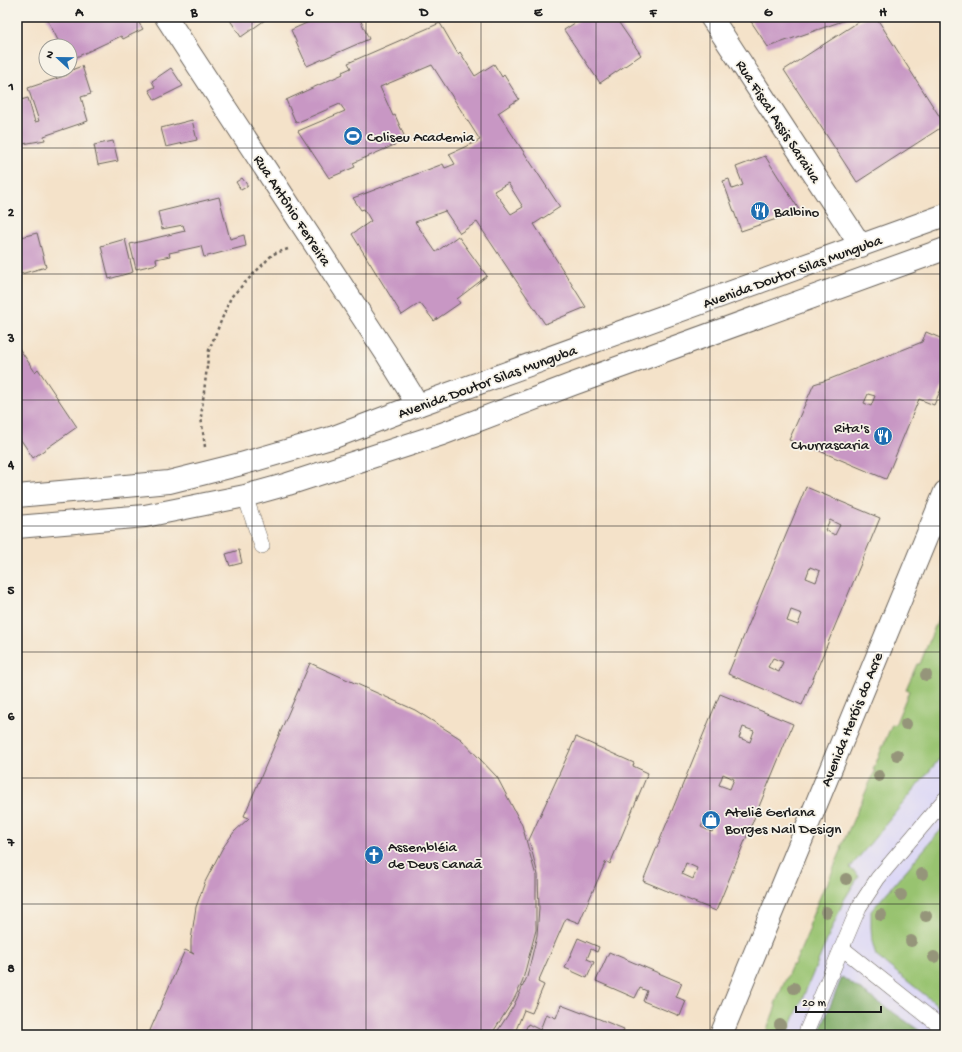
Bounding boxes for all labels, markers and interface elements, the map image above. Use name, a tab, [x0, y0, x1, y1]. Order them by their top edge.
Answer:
text: A	[74, 6, 84, 21]
text: B	[190, 6, 199, 21]
text: C	[304, 6, 314, 21]
text: D	[419, 6, 429, 21]
text: E	[534, 6, 543, 21]
text: F	[649, 6, 658, 21]
text: G	[764, 6, 773, 21]
text: H	[879, 6, 887, 21]
north arrow	[38, 38, 78, 78]
text: N	[44, 49, 57, 61]
street label: Rua Fiscal Assis Saraiva	[731, 57, 824, 187]
text: 1	[7, 80, 14, 95]
sports icon: Coliseu Academia	[342, 125, 364, 147]
place label: Coliseu Academia	[367, 129, 475, 147]
street label: Rua Antônio Ferreira	[249, 152, 334, 271]
restaurant icon: Balbino	[749, 200, 771, 222]
place label: Balbino	[773, 204, 820, 222]
text: 2	[8, 206, 15, 221]
street label: Avenida Doutor Silas Munguba	[701, 232, 885, 314]
text: 3	[7, 332, 15, 347]
street label: Avenida Doutor Silas Munguba	[396, 342, 580, 424]
place label: Rita's Churrascaria	[791, 420, 870, 455]
restaurant icon: Rita's Churrascaria	[872, 425, 894, 447]
text: 4	[7, 458, 15, 473]
text: 5	[8, 584, 15, 599]
street label: Avenida Heróis do Acre	[818, 650, 888, 789]
text: 6	[8, 710, 15, 725]
place label: Ateliê Gerlana Borges Nail Design	[724, 804, 841, 839]
shop icon: Ateliê Gerlana Borges Nail Design	[700, 809, 722, 831]
text: 7	[7, 836, 16, 851]
place label: Assembléia de Deus Canaã	[388, 839, 483, 874]
church icon: Assembléia de Deus Canaã	[363, 844, 385, 866]
text: 8	[7, 962, 15, 977]
scale bar	[796, 988, 881, 1014]
text: 20 m	[802, 997, 827, 1011]

